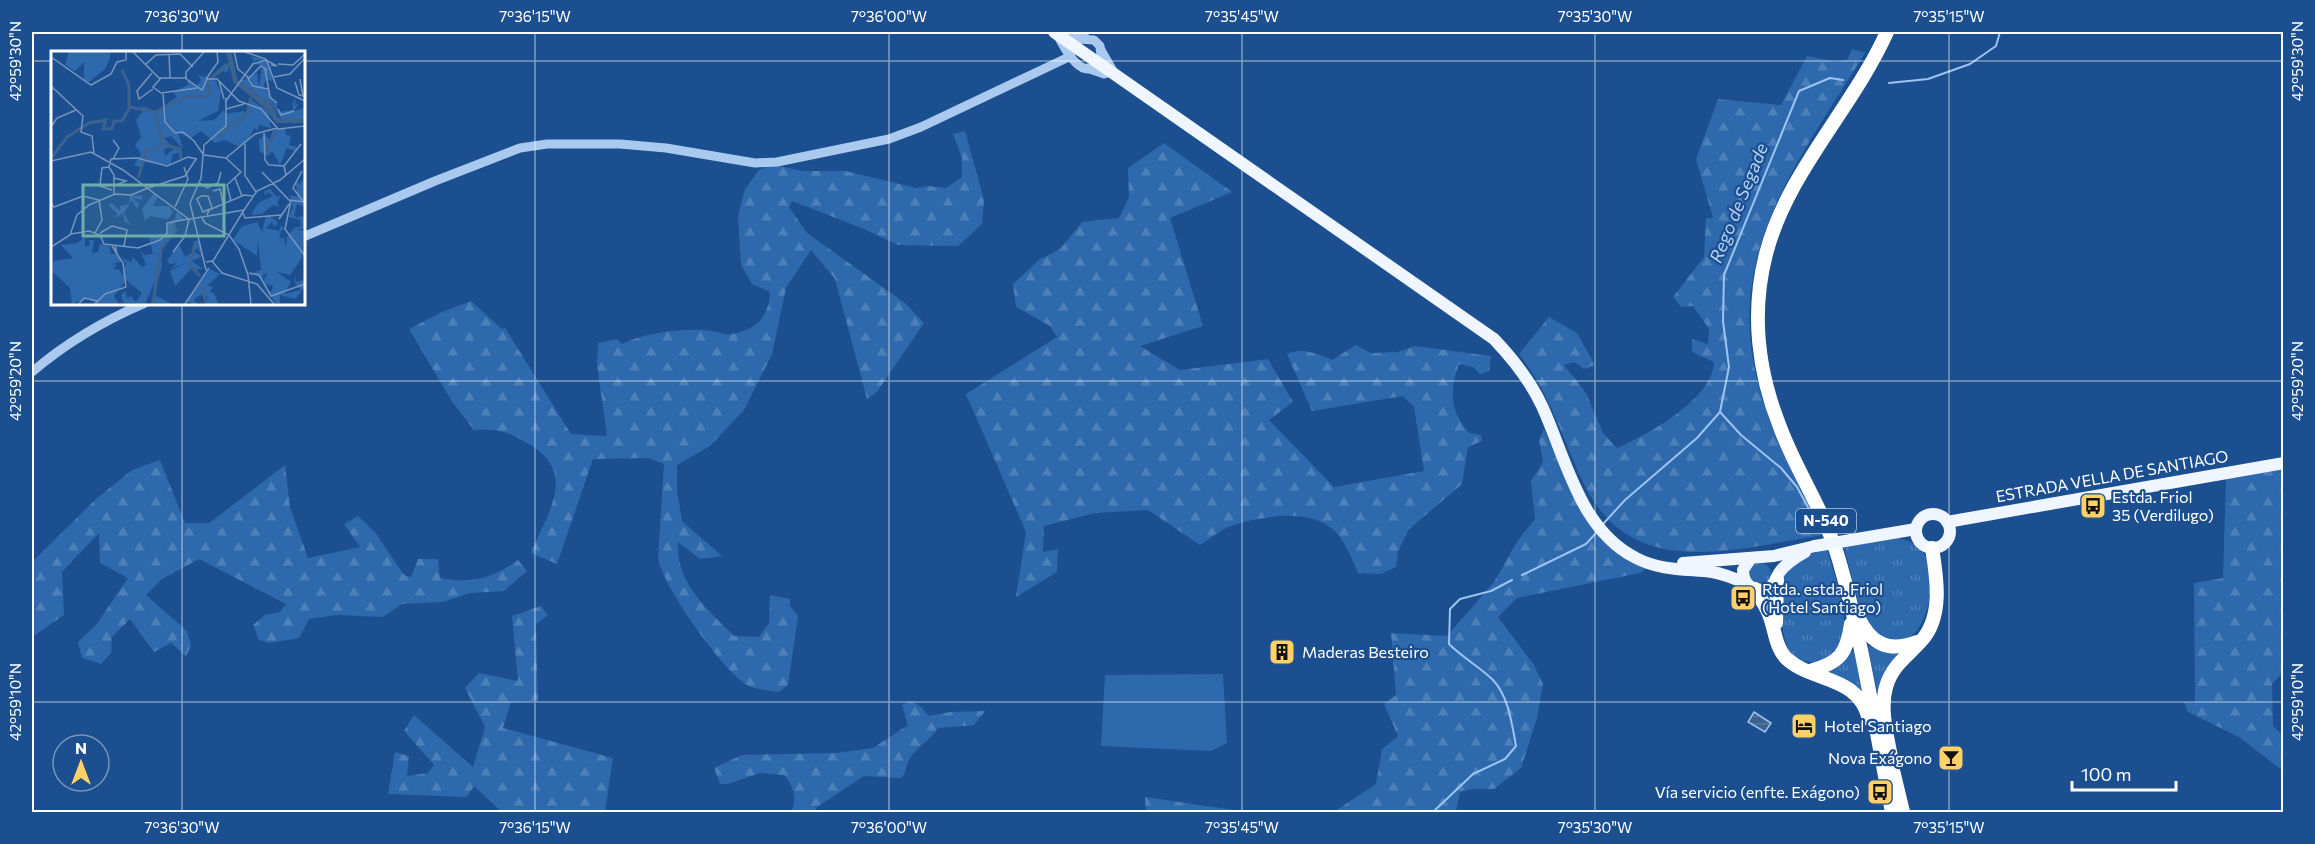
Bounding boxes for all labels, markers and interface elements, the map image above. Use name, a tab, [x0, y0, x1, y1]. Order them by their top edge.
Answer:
text: 7°36'30"W	[144, 7, 220, 25]
text: 7°36'15"W	[499, 7, 571, 25]
text: 7°36'00"W	[851, 7, 927, 25]
text: 7°35'45"W	[1205, 7, 1279, 25]
text: 7°35'30"W	[1558, 7, 1632, 25]
text: 7°35'15"W	[1913, 7, 1985, 25]
text: 42°59'30"N	[6, 21, 24, 101]
text: 42°59'30"N	[2288, 21, 2306, 101]
inset map	[51, 51, 304, 304]
water label: Rego de Segade	[1704, 139, 1772, 266]
text: 42°59'20"N	[6, 341, 24, 421]
text: 42°59'20"N	[2288, 341, 2306, 421]
street label: ESTRADA VELLA DE SANTIAGO	[1994, 446, 2230, 505]
place label: Estda. Friol 35 (Verdilugo)	[2112, 487, 2214, 524]
bus stop icon: Estda. Friol 35 (Verdilugo)	[2078, 491, 2108, 521]
road number: N-540	[1796, 509, 1856, 533]
place label: Rtda. estda. Friol (Hotel Santiago)	[1762, 579, 1883, 616]
bus stop icon: Rtda. estda. Friol (Hotel Santiago)	[1728, 583, 1758, 613]
building icon: Maderas Besteiro	[1267, 637, 1297, 667]
place label: Maderas Besteiro	[1302, 642, 1429, 661]
text: 42°59'10"N	[6, 663, 24, 741]
text: 42°59'10"N	[2288, 663, 2306, 741]
hotel icon: Hotel Santiago	[1789, 711, 1819, 741]
place label: Hotel Santiago	[1824, 716, 1931, 735]
north arrow	[51, 733, 111, 793]
text: N	[75, 738, 87, 757]
bar icon: Nova Exágono	[1936, 743, 1966, 773]
place label: Nova Exágono	[1828, 748, 1932, 767]
scale bar	[2072, 754, 2176, 792]
text: 100 m	[2081, 763, 2131, 785]
bus stop icon: Vía servicio (enfte. Exágono)	[1865, 777, 1895, 807]
place label: Vía servicio (enfte. Exágono)	[1655, 782, 1860, 801]
text: 7°36'30"W	[144, 818, 220, 836]
text: 7°36'15"W	[499, 818, 571, 836]
text: 7°36'00"W	[851, 818, 927, 836]
text: 7°35'45"W	[1205, 818, 1279, 836]
text: 7°35'30"W	[1558, 818, 1632, 836]
text: 7°35'15"W	[1913, 818, 1985, 836]

